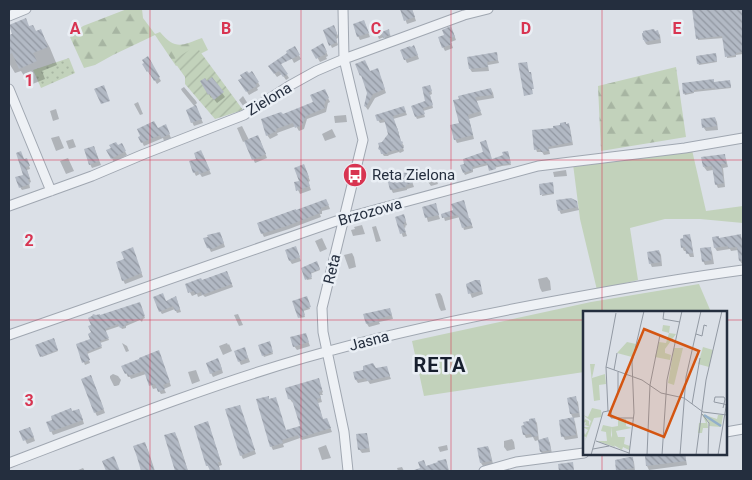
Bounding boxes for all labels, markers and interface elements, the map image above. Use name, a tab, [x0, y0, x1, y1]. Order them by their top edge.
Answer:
text: A	[70, 19, 81, 38]
text: B	[221, 19, 231, 38]
text: C	[371, 19, 381, 38]
text: D	[521, 19, 531, 38]
text: E	[673, 19, 682, 38]
text: 1	[24, 71, 34, 90]
street label: Zielona	[243, 79, 295, 119]
bus stop icon: Reta Zielona	[342, 162, 368, 188]
place label: Reta Zielona	[372, 166, 455, 184]
street label: Brzozowa	[336, 194, 404, 230]
text: 2	[24, 231, 34, 250]
street label: Reta	[320, 252, 344, 286]
inset map	[583, 311, 727, 455]
street label: Jasna	[347, 327, 391, 355]
district label: RETA	[413, 353, 467, 377]
text: 3	[24, 391, 34, 410]

